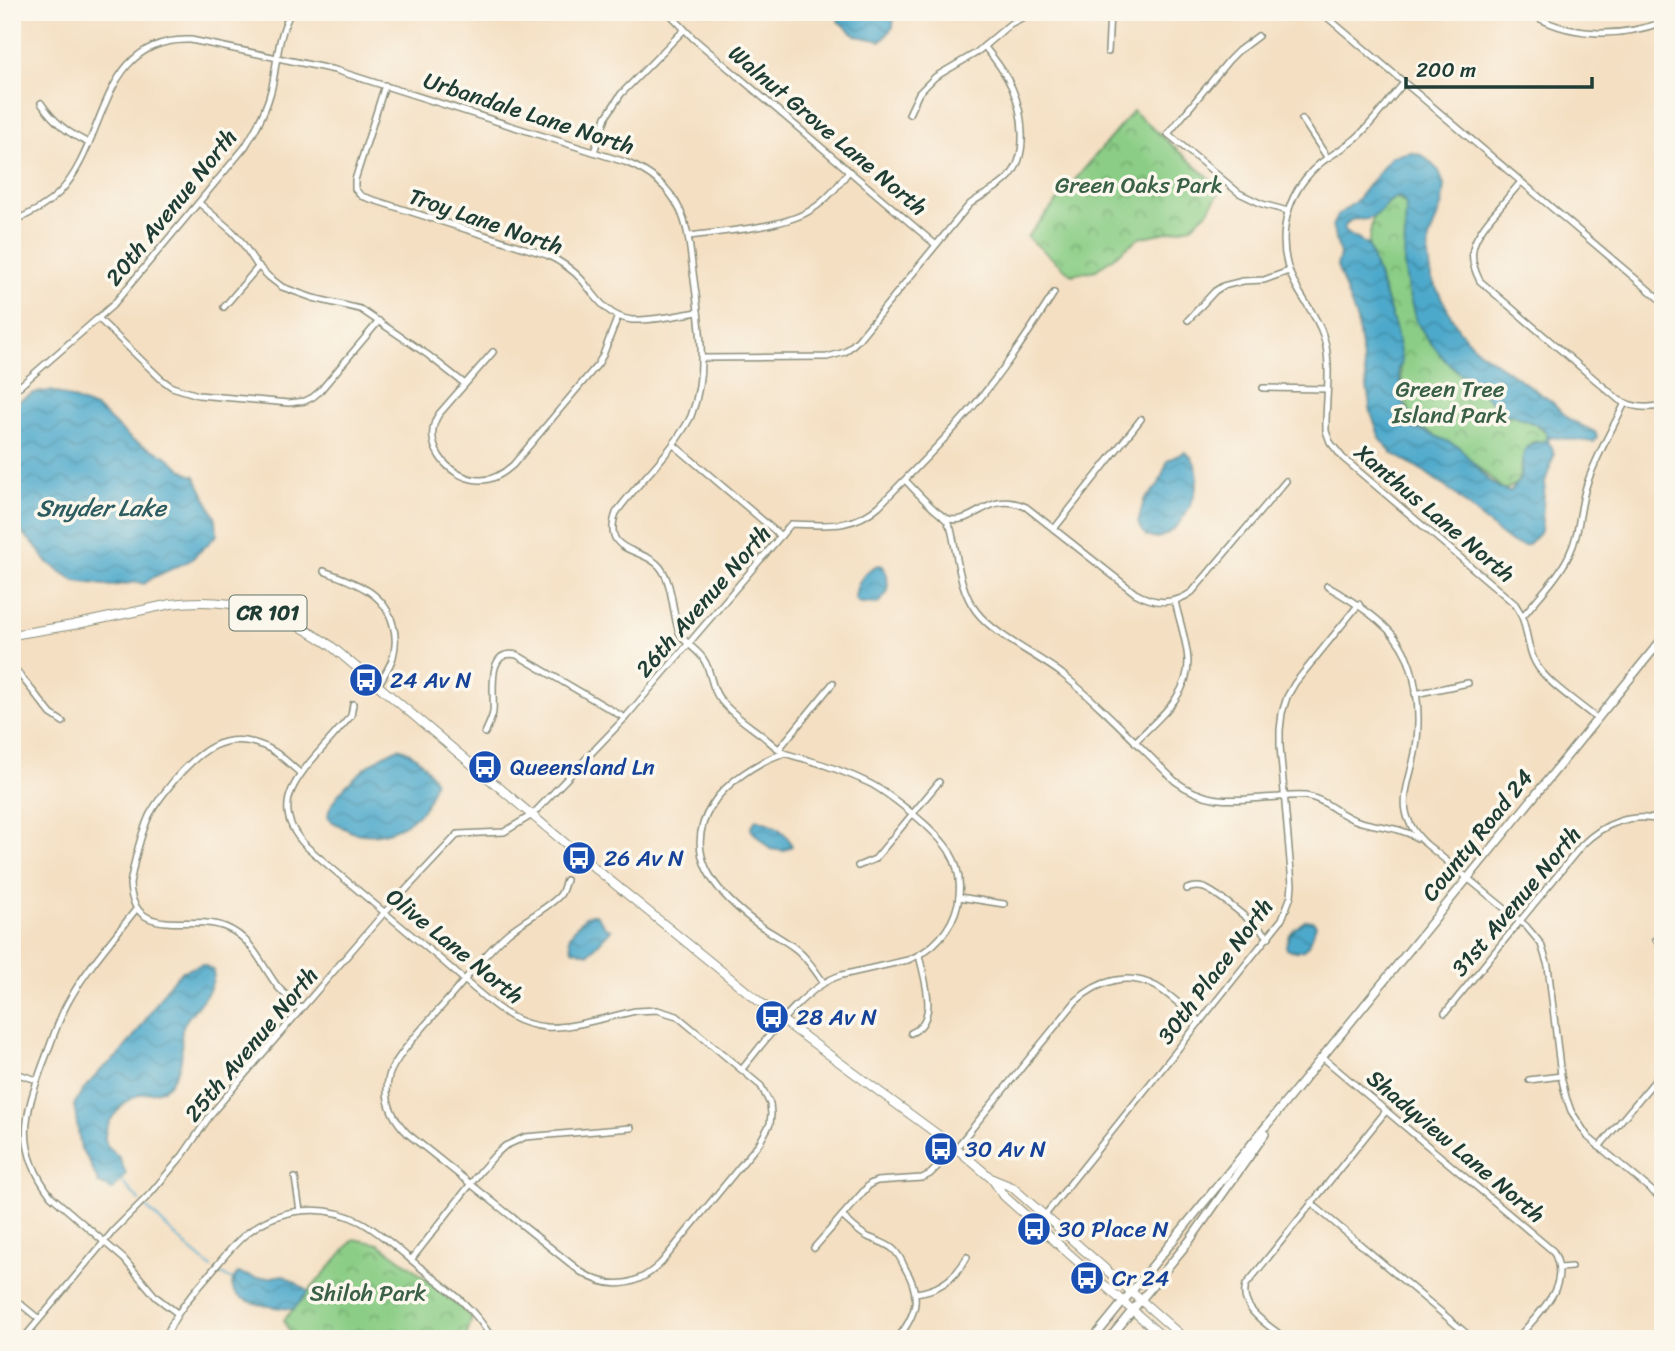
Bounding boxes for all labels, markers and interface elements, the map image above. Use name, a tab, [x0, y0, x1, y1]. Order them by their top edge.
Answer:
street label: Walnut Grove Lane North	[719, 34, 937, 227]
scale bar	[1406, 46, 1591, 90]
text: 200 m	[1416, 51, 1476, 89]
street label: Urbandale Lane North	[418, 60, 640, 167]
street label: 20th Avenue North	[95, 119, 248, 295]
park label: Green Oaks Park	[1055, 165, 1223, 206]
street label: Troy Lane North	[403, 176, 569, 267]
park label: Green Tree Island Park	[1391, 369, 1508, 436]
street label: Xanthus Lane North	[1344, 433, 1524, 593]
water label: Snyder Lake	[37, 487, 168, 529]
street label: 26th Avenue North	[625, 515, 782, 687]
road number: CR 101	[230, 596, 306, 630]
place label: 24 Av N	[390, 660, 471, 701]
bus stop icon: 24 Av N	[347, 661, 385, 699]
place label: Queensland Ln	[510, 747, 655, 788]
bus stop icon: Queensland Ln	[466, 748, 504, 786]
street label: County Road 24	[1411, 760, 1544, 911]
street label: 31st Avenue North	[1441, 817, 1592, 986]
place label: 26 Av N	[604, 838, 684, 879]
bus stop icon: 26 Av N	[560, 839, 598, 877]
street label: Olive Lane North	[376, 878, 533, 1015]
street label: 30th Place North	[1146, 889, 1284, 1053]
street label: 25th Avenue North	[174, 957, 329, 1131]
place label: 28 Av N	[796, 997, 877, 1038]
bus stop icon: 28 Av N	[753, 998, 791, 1036]
street label: Shadyview Lane North	[1357, 1059, 1554, 1234]
place label: 30 Av N	[965, 1129, 1046, 1170]
bus stop icon: 30 Av N	[922, 1130, 960, 1168]
place label: 30 Place N	[1058, 1209, 1169, 1250]
bus stop icon: 30 Place N	[1015, 1210, 1053, 1248]
place label: Cr 24	[1112, 1258, 1169, 1299]
bus stop icon: Cr 24	[1068, 1259, 1106, 1297]
park label: Shiloh Park	[310, 1273, 426, 1314]

